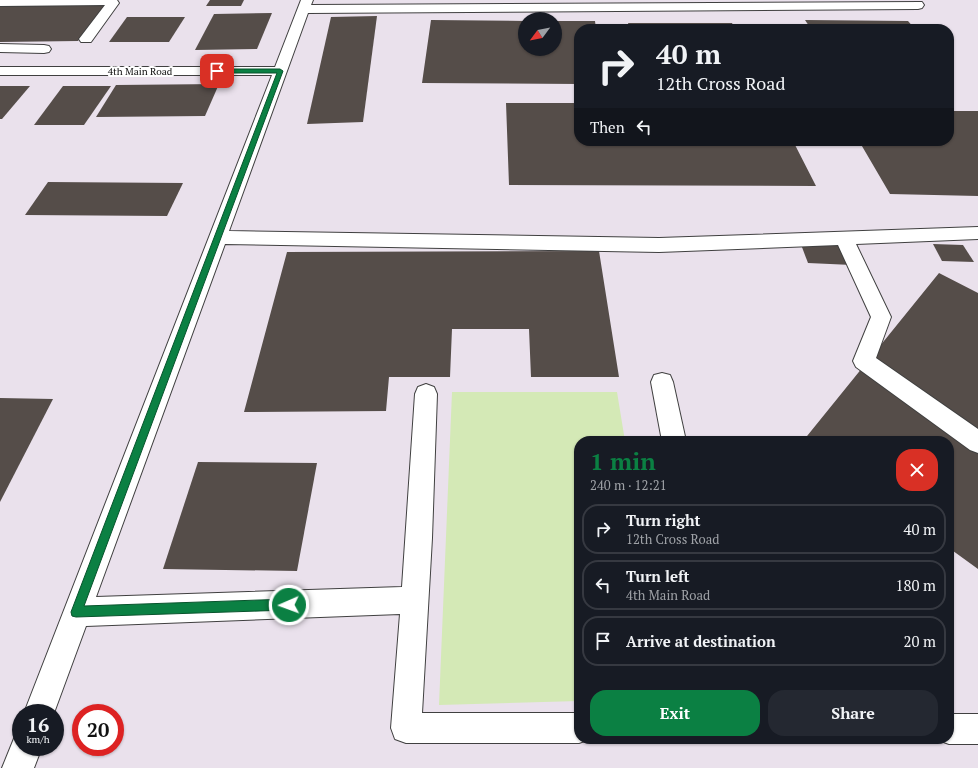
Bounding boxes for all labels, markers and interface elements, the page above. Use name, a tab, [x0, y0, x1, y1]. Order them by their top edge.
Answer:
north arrow	[518, 12, 562, 56]
map controls	[518, 12, 562, 56]
text: 40 m	[656, 35, 721, 72]
icon: right	[590, 40, 642, 92]
pin	[200, 54, 234, 88]
icon: arrive	[206, 60, 228, 82]
street label: 4th Main Road	[108, 65, 173, 78]
text: 12th Cross Road	[656, 71, 785, 95]
icon: left	[633, 116, 655, 138]
text: Then	[590, 117, 625, 137]
text: 1 min	[590, 445, 656, 477]
button: close	[896, 449, 938, 491]
text: 240 m · 12:21	[590, 476, 667, 494]
text: Turn right	[626, 510, 701, 530]
icon: right	[592, 518, 614, 540]
text: 40 m	[903, 519, 936, 539]
text: 12th Cross Road	[626, 530, 719, 548]
text: Turn left	[626, 566, 690, 586]
icon: left	[592, 574, 614, 596]
text: 180 m	[895, 575, 936, 595]
position arrow	[268, 584, 310, 626]
text: 4th Main Road	[626, 586, 710, 604]
icon: arrive	[592, 630, 614, 652]
text: Arrive at destination	[626, 631, 776, 651]
text: 20 m	[903, 631, 936, 651]
button: Exit	[590, 690, 760, 736]
button: Share	[768, 690, 938, 736]
speed limit sign: 20	[72, 704, 124, 756]
text: 16	[27, 711, 49, 738]
text: km/h	[26, 733, 50, 746]

